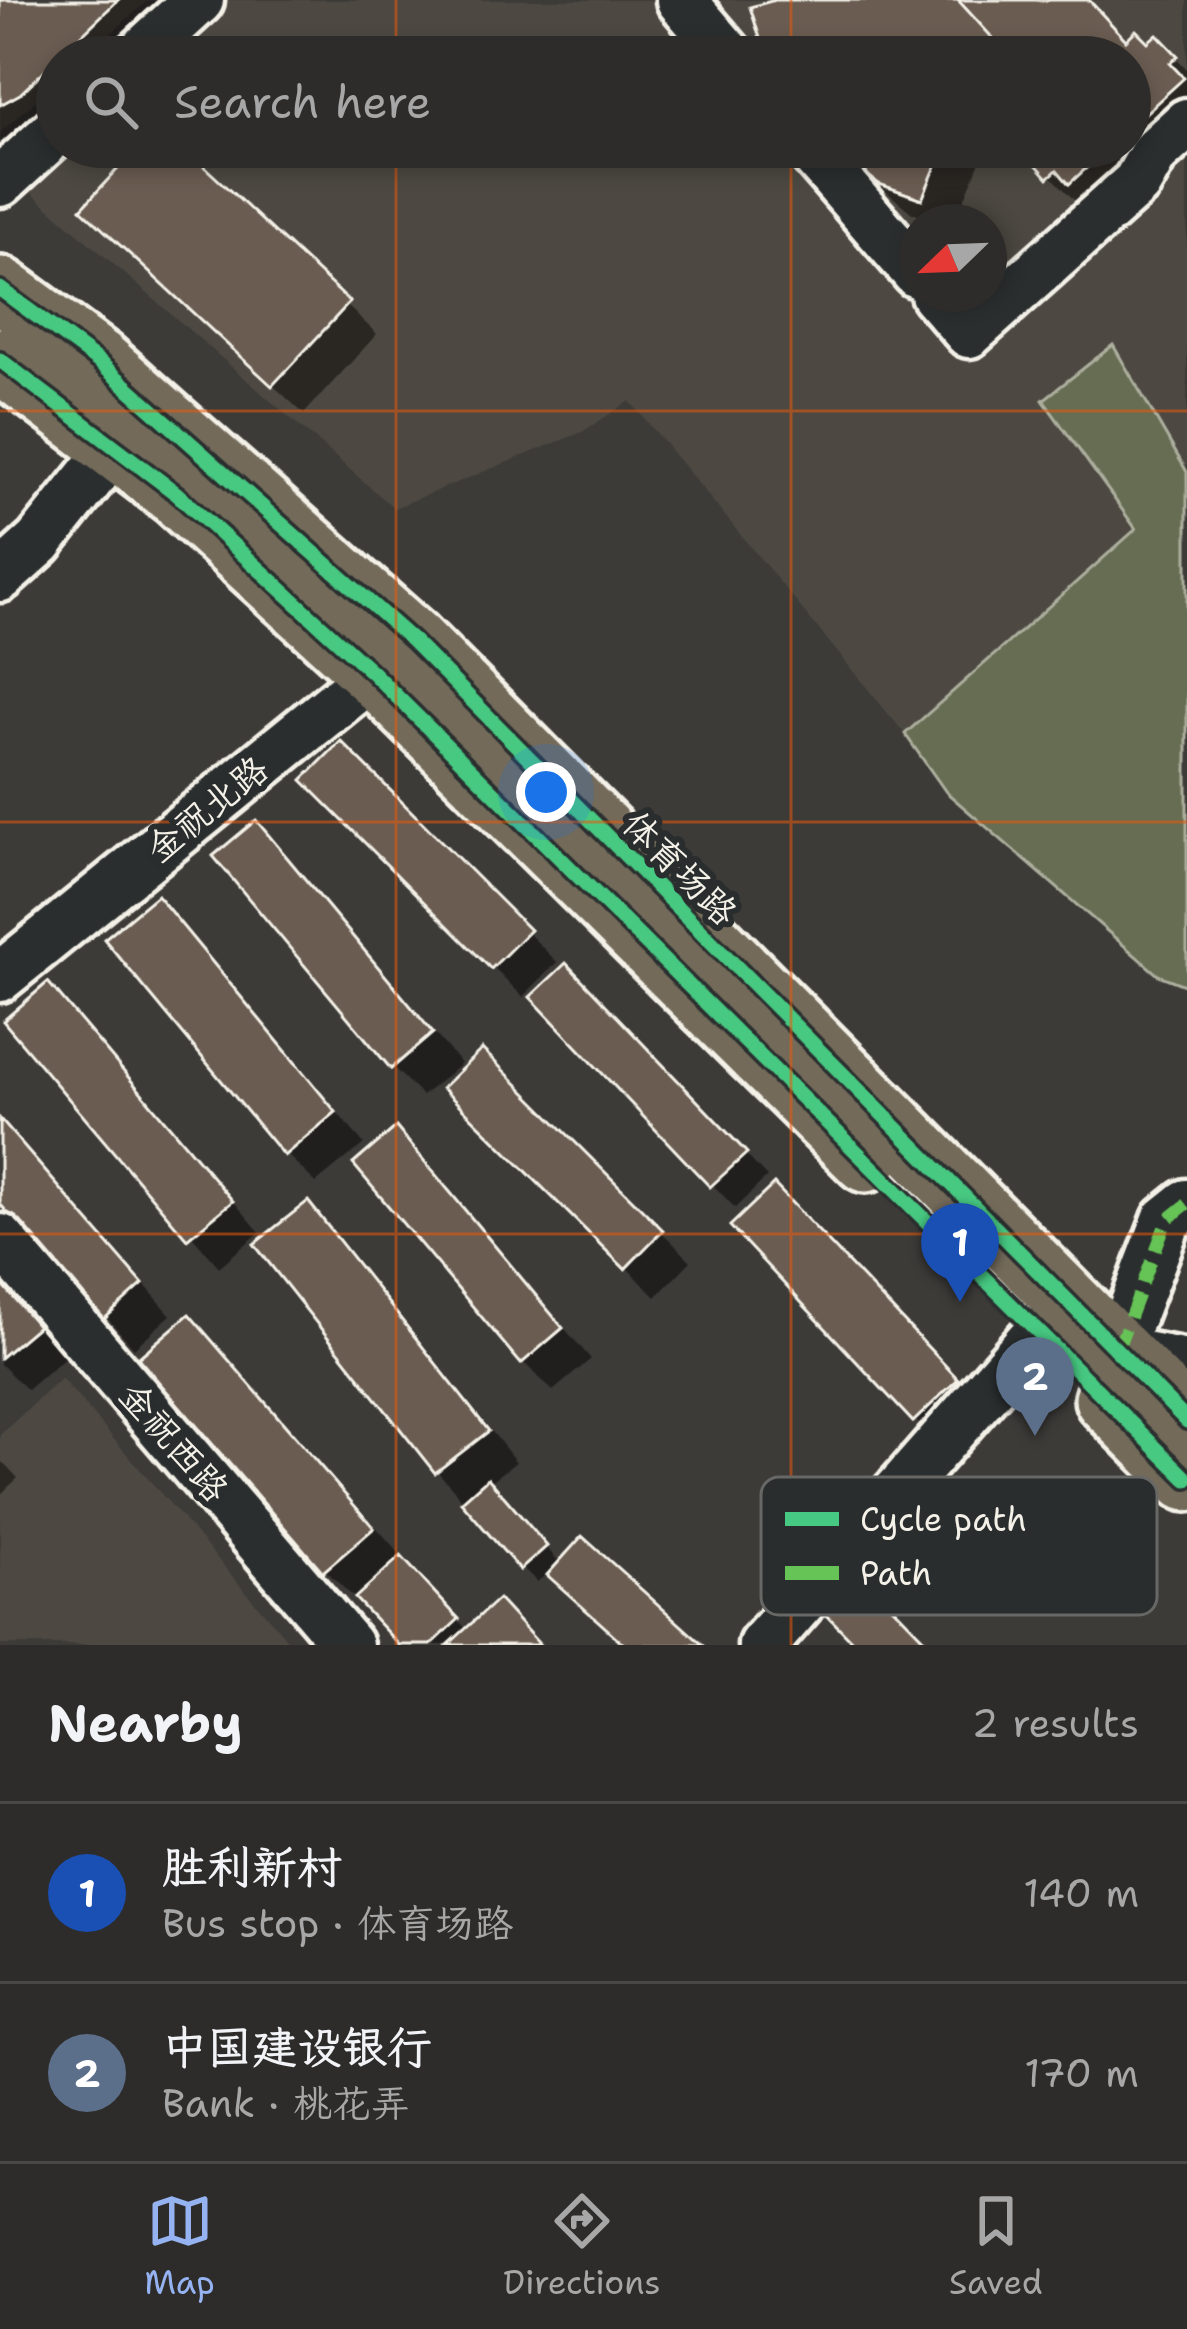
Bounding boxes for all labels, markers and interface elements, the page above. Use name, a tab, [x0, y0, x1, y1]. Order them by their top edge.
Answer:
search box	[36, 36, 1151, 168]
icon: search	[78, 69, 144, 135]
text: Search here	[174, 72, 431, 132]
north arrow	[899, 204, 1007, 312]
street label: 金祝北路	[136, 745, 278, 873]
your location	[516, 762, 576, 822]
street label: 体育场路	[612, 800, 748, 936]
pin: 1	[921, 1203, 999, 1302]
pin: 2	[996, 1337, 1074, 1436]
street label: 金祝西路	[108, 1372, 240, 1512]
legend	[761, 1477, 1157, 1615]
text: Cycle path	[860, 1497, 1027, 1542]
text: Path	[860, 1551, 932, 1596]
text: Nearby	[48, 1689, 243, 1757]
text: 2 results	[972, 1697, 1139, 1749]
text: 胜利新村	[162, 1837, 342, 1897]
text: 1	[78, 1867, 96, 1919]
text: 140 m	[1023, 1867, 1139, 1919]
text: Bus stop · 体育场路	[162, 1897, 513, 1949]
text: 中国建设银行	[162, 2017, 432, 2077]
text: 2	[73, 2047, 101, 2099]
text: 170 m	[1024, 2047, 1139, 2099]
text: Bank · 桃花弄	[162, 2077, 410, 2129]
tab: Map	[144, 2188, 215, 2305]
tab: Directions	[503, 2188, 661, 2305]
tab: Saved	[949, 2188, 1043, 2305]

